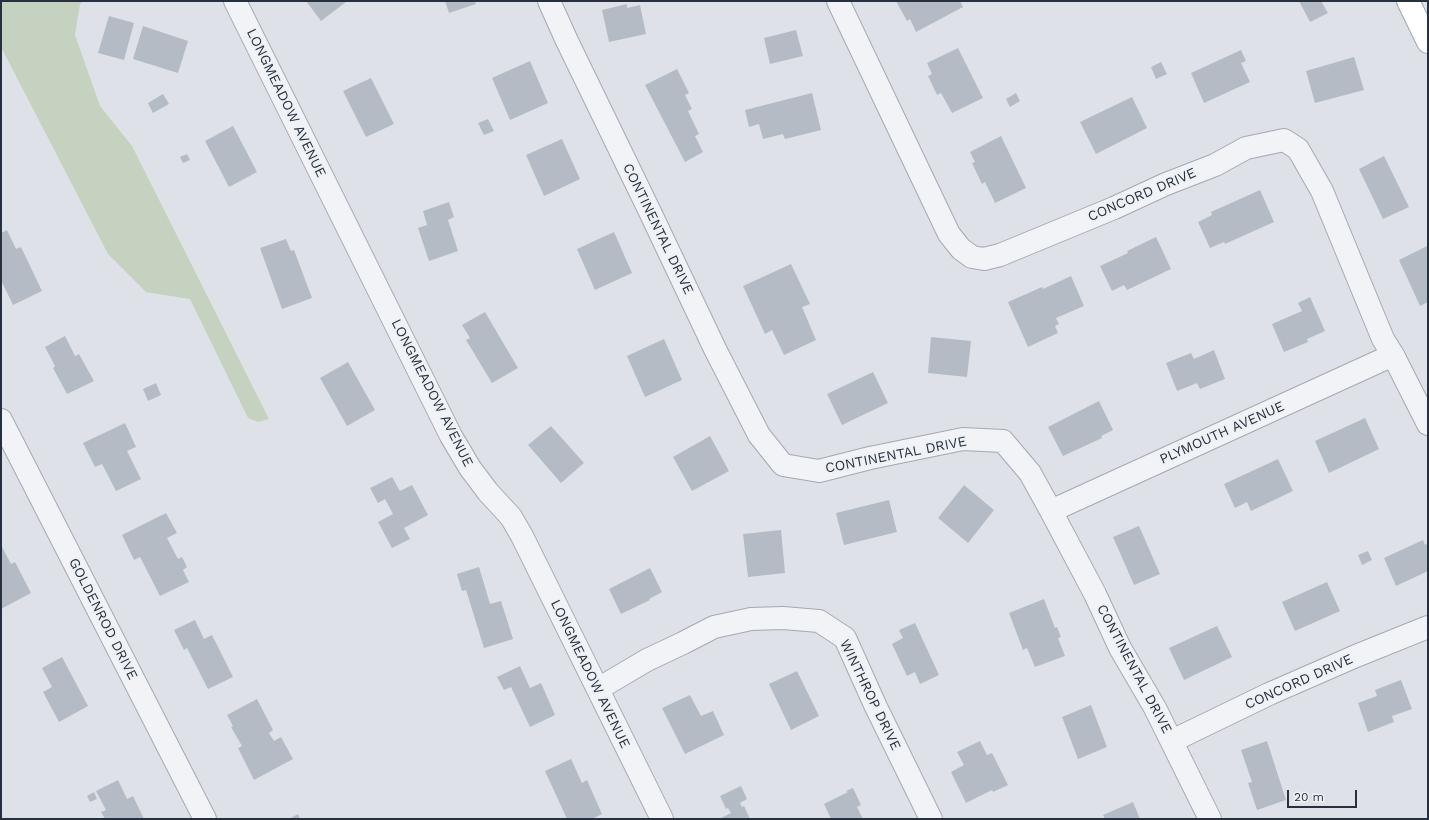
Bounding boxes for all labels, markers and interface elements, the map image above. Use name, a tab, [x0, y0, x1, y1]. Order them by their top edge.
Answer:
street label: LONGMEADOW AVENUE	[243, 26, 329, 180]
street label: CONTINENTAL DRIVE	[619, 161, 697, 297]
street label: CONCORD DRIVE	[1085, 165, 1199, 225]
street label: LONGMEADOW AVENUE	[387, 316, 477, 470]
street label: PLYMOUTH AVENUE	[1157, 398, 1287, 468]
street label: CONTINENTAL DRIVE	[824, 433, 968, 477]
street label: GOLDENROD DRIVE	[65, 555, 141, 683]
street label: LONGMEADOW AVENUE	[547, 597, 633, 751]
street label: CONTINENTAL DRIVE	[1093, 602, 1175, 736]
street label: WINTHROP DRIVE	[836, 637, 904, 753]
street label: CONCORD DRIVE	[1243, 651, 1355, 713]
scale bar	[1289, 782, 1359, 808]
text: 20 m	[1294, 790, 1324, 804]

